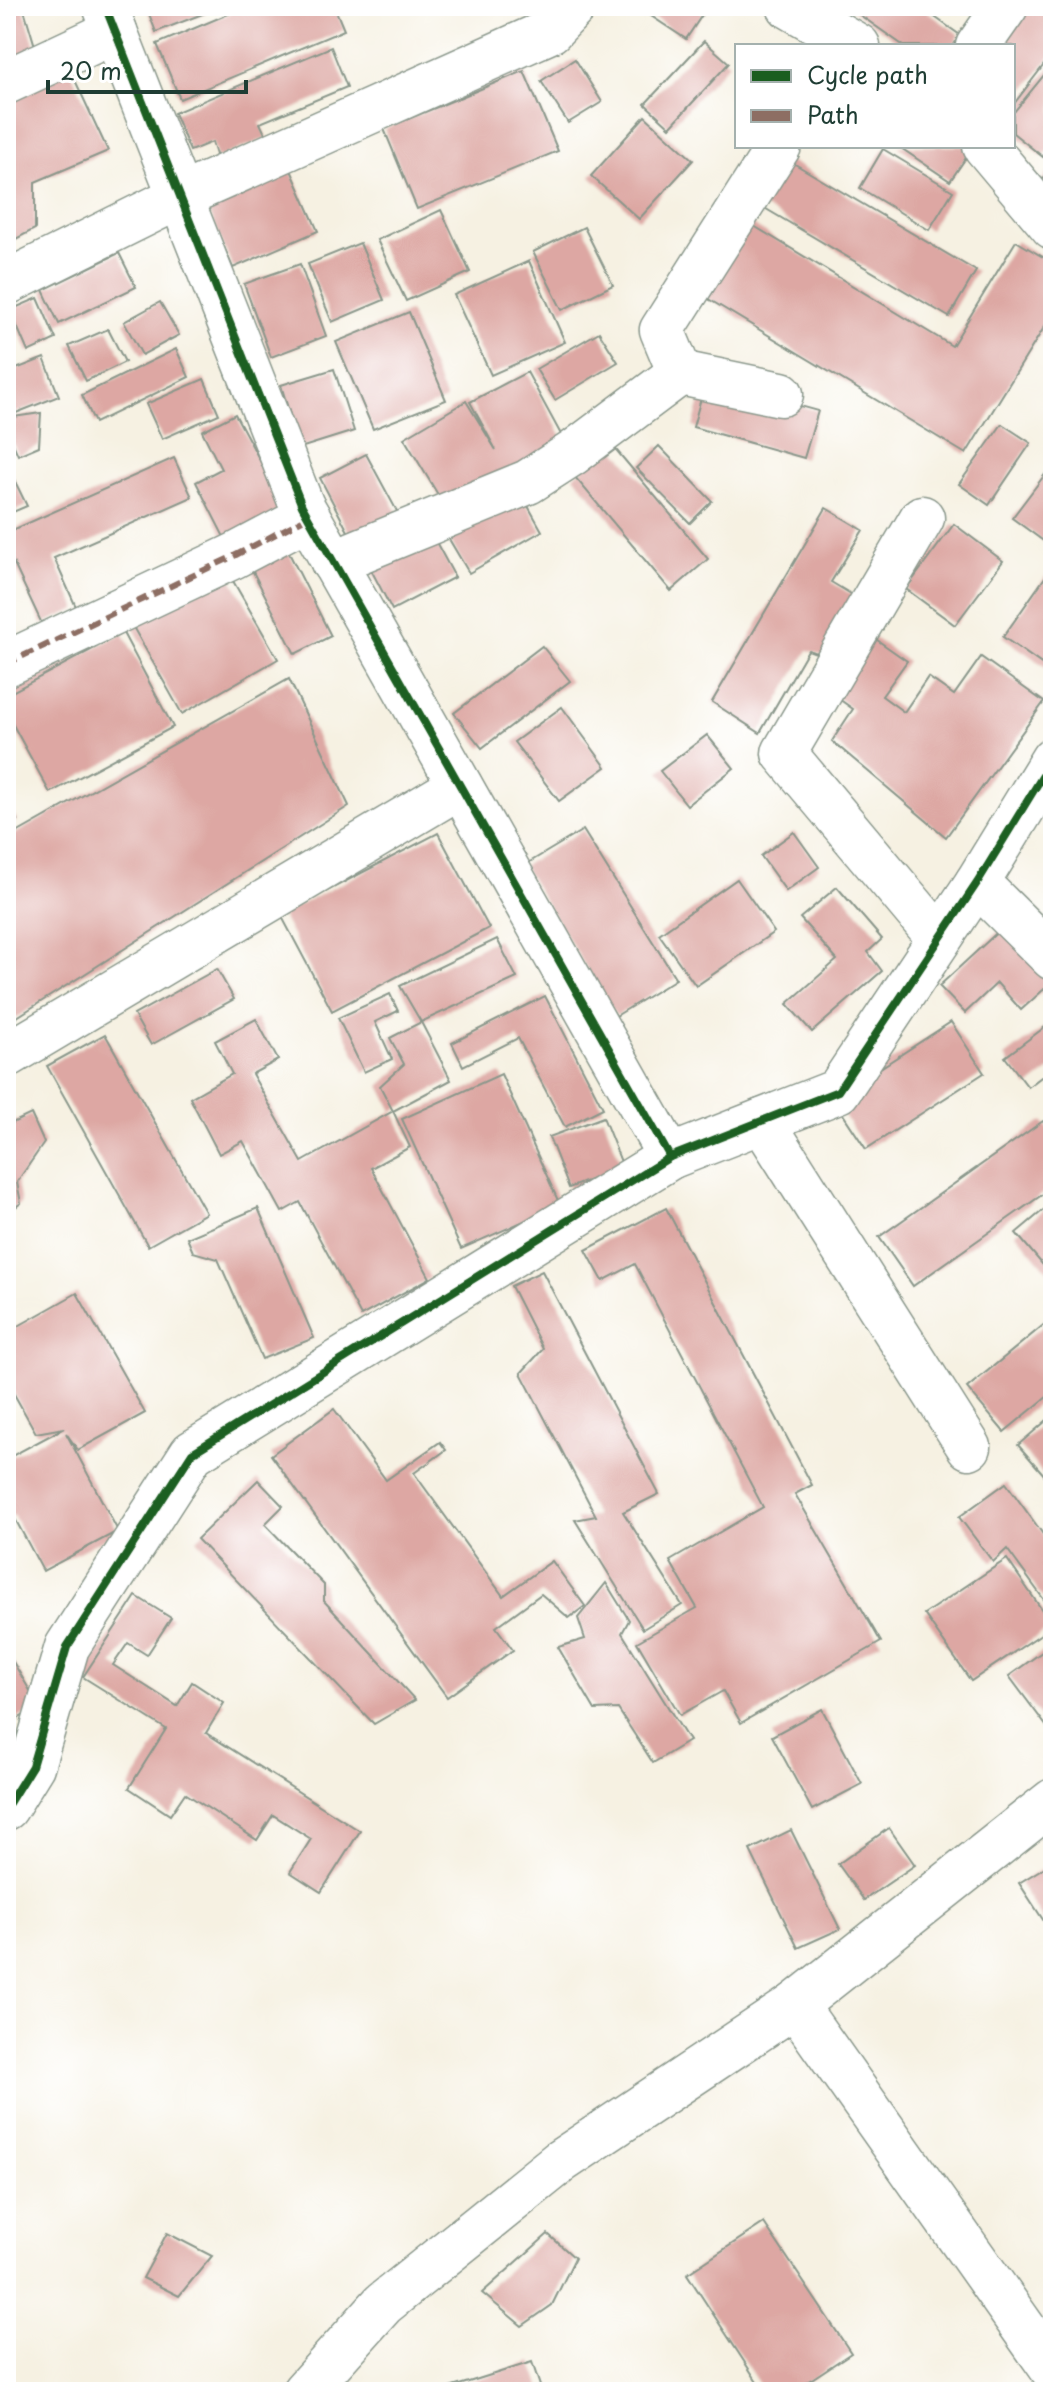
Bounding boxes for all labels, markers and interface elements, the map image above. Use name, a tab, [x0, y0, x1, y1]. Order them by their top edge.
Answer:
scale bar	[48, 44, 246, 94]
legend	[735, 44, 1015, 148]
text: 20 m	[60, 52, 122, 88]
text: Cycle path	[807, 56, 928, 92]
text: Path	[807, 96, 859, 132]

